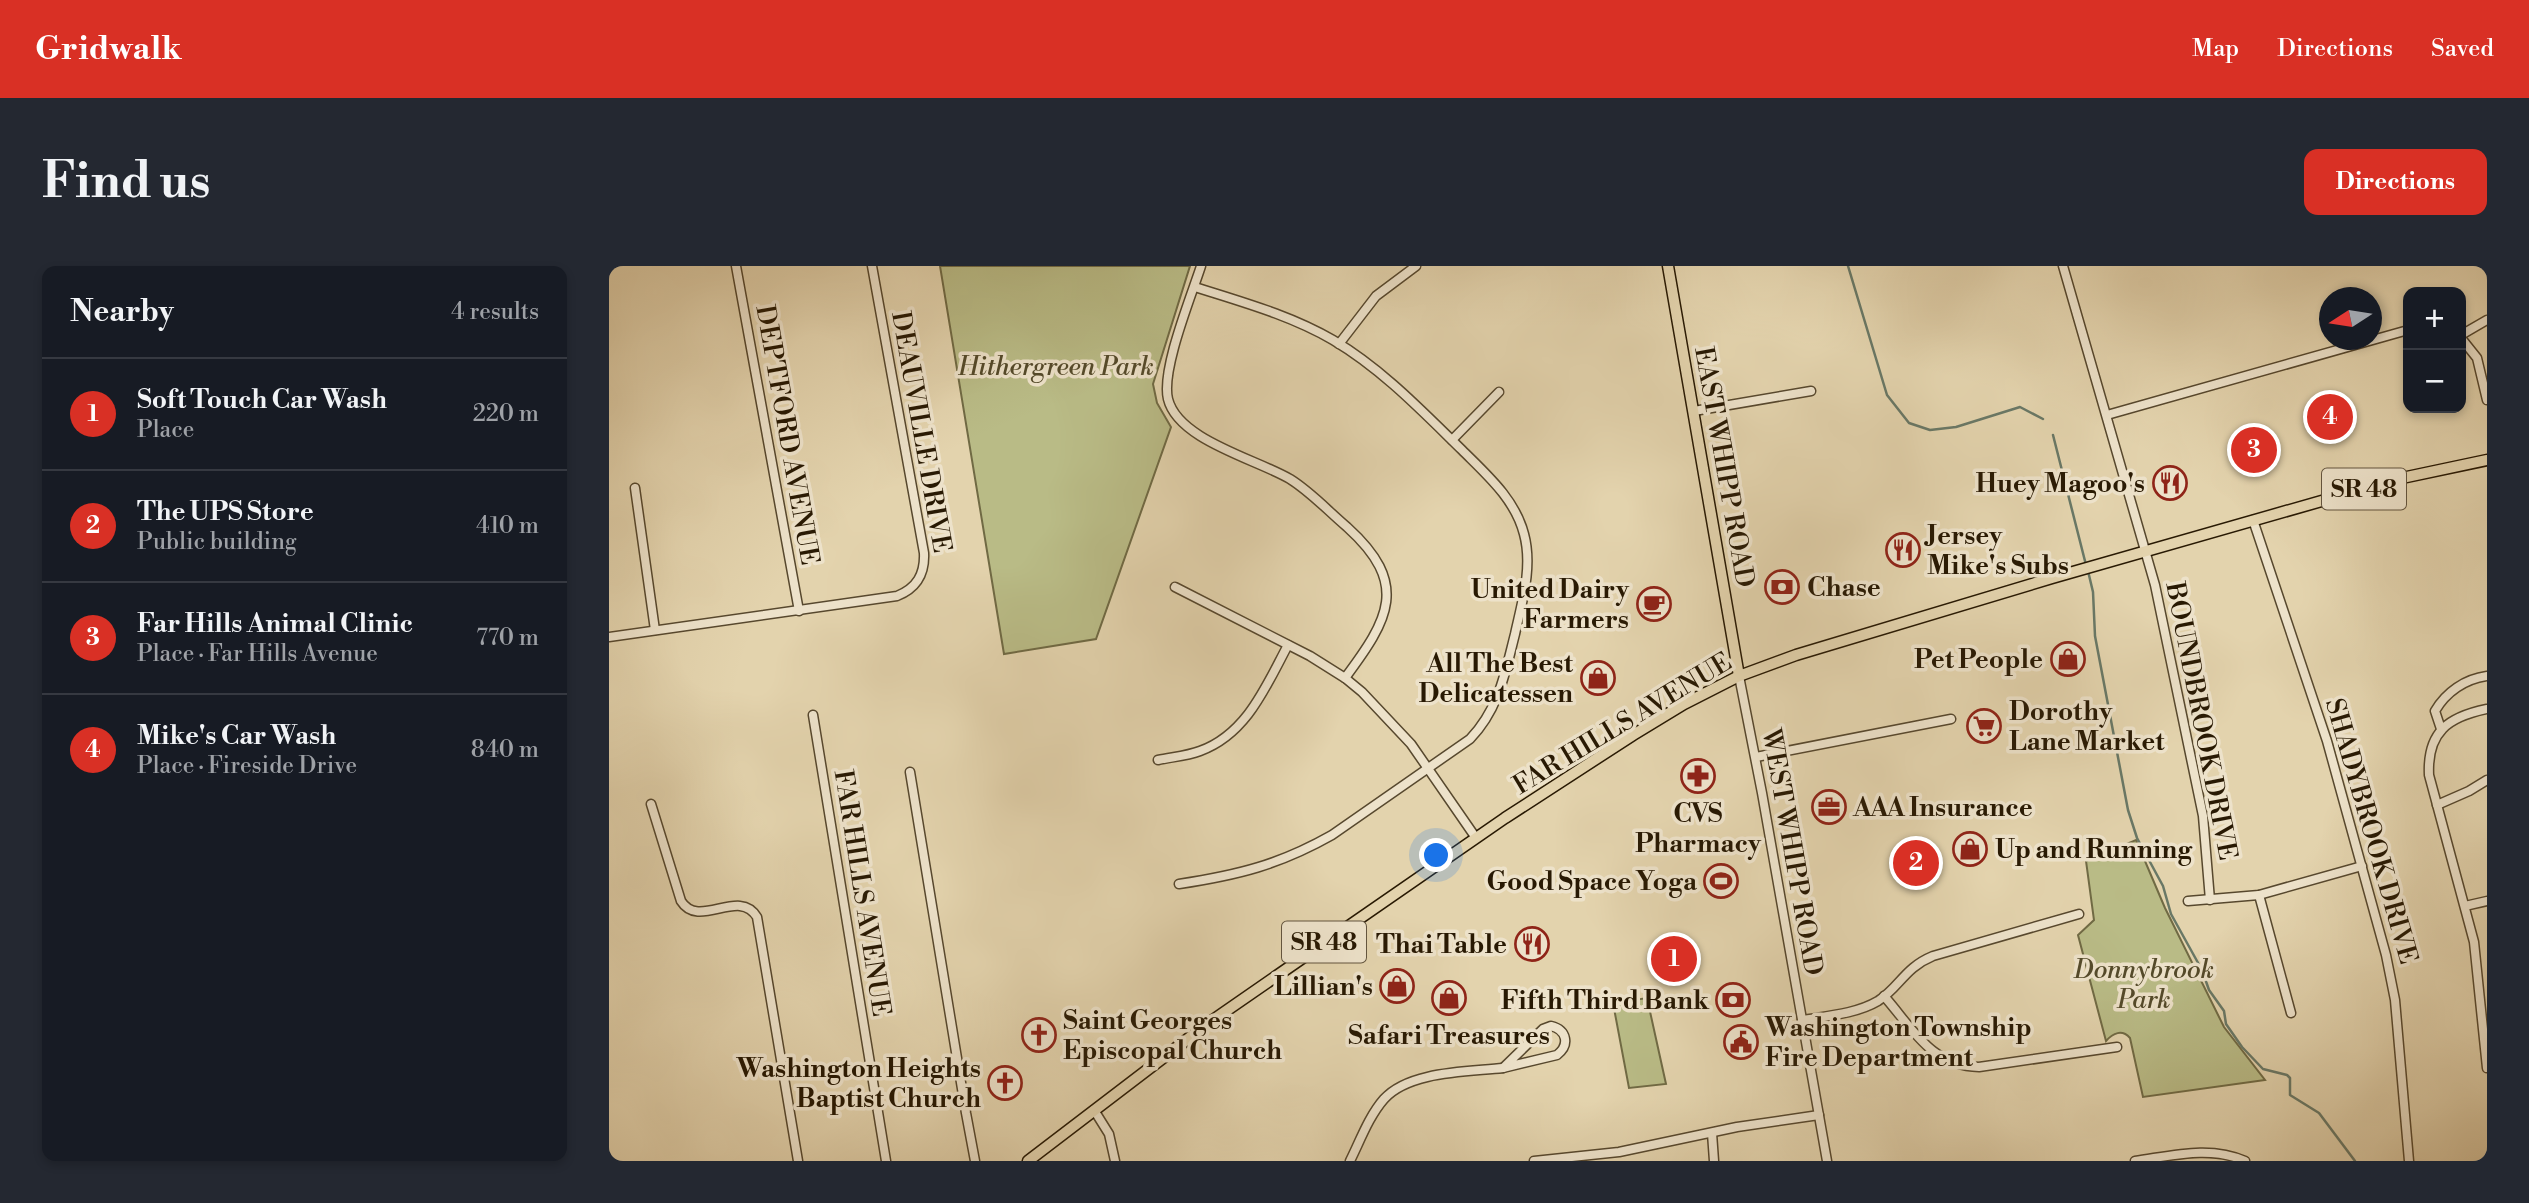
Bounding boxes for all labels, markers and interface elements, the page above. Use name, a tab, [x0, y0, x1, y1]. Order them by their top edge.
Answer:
text: Gridwalk	[35, 29, 182, 70]
text: Map	[2192, 34, 2239, 64]
text: Directions	[2277, 34, 2393, 64]
text: Saved	[2431, 34, 2494, 64]
button: Directions	[2304, 149, 2487, 215]
text: Find us	[42, 152, 211, 213]
north arrow	[2319, 287, 2382, 350]
map controls	[2403, 287, 2466, 413]
button: +	[2403, 287, 2466, 350]
text: Nearby	[70, 293, 174, 331]
text: 4 results	[451, 298, 539, 326]
street label: DEPTFORD AVENUE	[748, 303, 826, 568]
street label: DEAUVILLE DRIVE	[884, 309, 958, 555]
street label: EAST WHIPP ROAD	[1687, 344, 1761, 590]
button: −	[2403, 350, 2466, 413]
park label: Hithergreen Park	[957, 351, 1154, 383]
text: Soft Touch Car Wash	[137, 384, 387, 416]
pin: 4	[2307, 391, 2353, 443]
text: 1	[87, 400, 99, 428]
text: 220 m	[473, 400, 539, 428]
text: Place	[137, 416, 194, 444]
pin: 3	[2231, 424, 2277, 476]
restaurant icon: Huey Magoo's	[2151, 464, 2189, 502]
place label: Huey Magoo's	[1975, 468, 2145, 500]
road number: SR 48	[2322, 468, 2406, 510]
text: The UPS Store	[137, 496, 314, 528]
text: 2	[86, 512, 100, 540]
text: 410 m	[476, 512, 539, 540]
place label: Jersey Mike's Subs	[1924, 520, 2069, 582]
text: Public building	[137, 528, 297, 556]
restaurant icon: Jersey Mike's Subs	[1884, 531, 1922, 569]
bank icon: Chase	[1763, 568, 1801, 606]
place label: Chase	[1807, 572, 1881, 604]
place label: United Dairy Farmers	[1471, 574, 1630, 636]
street label: BOUNDBROOK DRIVE	[2158, 578, 2244, 863]
cafe icon: United Dairy Farmers	[1635, 585, 1673, 623]
text: Far Hills Animal Clinic	[137, 608, 413, 640]
text: 3	[86, 624, 100, 652]
text: 770 m	[476, 624, 539, 652]
text: Place · Far Hills Avenue	[137, 640, 378, 668]
shop icon: Pet People	[2049, 640, 2087, 678]
place label: Pet People	[1914, 644, 2043, 676]
street label: FAR HILLS AVENUE	[1507, 646, 1738, 802]
place label: All The Best Delicatessen	[1418, 648, 1574, 710]
shop icon: All The Best Delicatessen	[1579, 659, 1617, 697]
street label: SHADYBROOK DRIVE	[2318, 695, 2424, 968]
place label: Dorothy Lane Market	[2009, 696, 2165, 758]
supermarket icon: Dorothy Lane Market	[1965, 707, 2003, 745]
text: Mike's Car Wash	[137, 720, 336, 752]
street label: WEST WHIPP ROAD	[1754, 725, 1829, 978]
text: 4	[85, 736, 101, 764]
text: 840 m	[471, 736, 539, 764]
text: Place · Fireside Drive	[137, 752, 357, 780]
pharmacy icon: CVS Pharmacy	[1679, 757, 1717, 795]
street label: FAR HILLS AVENUE	[827, 767, 897, 1019]
office icon: AAA Insurance	[1810, 788, 1848, 826]
place label: AAA Insurance	[1852, 792, 2033, 824]
place label: CVS Pharmacy	[1635, 798, 1762, 860]
shop icon: Up and Running	[1951, 830, 1989, 868]
place label: Up and Running	[1995, 834, 2193, 866]
pin: 2	[1893, 837, 1939, 889]
your location	[1419, 838, 1453, 872]
sports icon: Good Space Yoga	[1702, 862, 1740, 900]
place label: Good Space Yoga	[1487, 866, 1698, 898]
road number: SR 48	[1282, 922, 1366, 962]
restaurant icon: Thai Table	[1513, 925, 1551, 963]
place label: Thai Table	[1376, 929, 1507, 961]
pin: 1	[1651, 933, 1697, 985]
park label: Donnybrook Park	[2073, 954, 2214, 1016]
shop icon: Lillian's	[1378, 967, 1416, 1005]
place label: Lillian's	[1274, 971, 1373, 1003]
shop icon: Safari Treasures	[1430, 979, 1468, 1017]
bank icon: Fifth Third Bank	[1714, 981, 1752, 1019]
place label: Fifth Third Bank	[1501, 985, 1710, 1017]
place label: Saint Georges Episcopal Church	[1063, 1005, 1282, 1067]
place label: Washington Township Fire Department	[1764, 1012, 2032, 1074]
church icon: Saint Georges Episcopal Church	[1020, 1016, 1058, 1054]
place label: Safari Treasures	[1348, 1020, 1550, 1052]
public building icon: Washington Township Fire Department	[1722, 1023, 1760, 1061]
place label: Washington Heights Baptist Church	[736, 1053, 981, 1115]
church icon: Washington Heights Baptist Church	[986, 1064, 1024, 1102]

